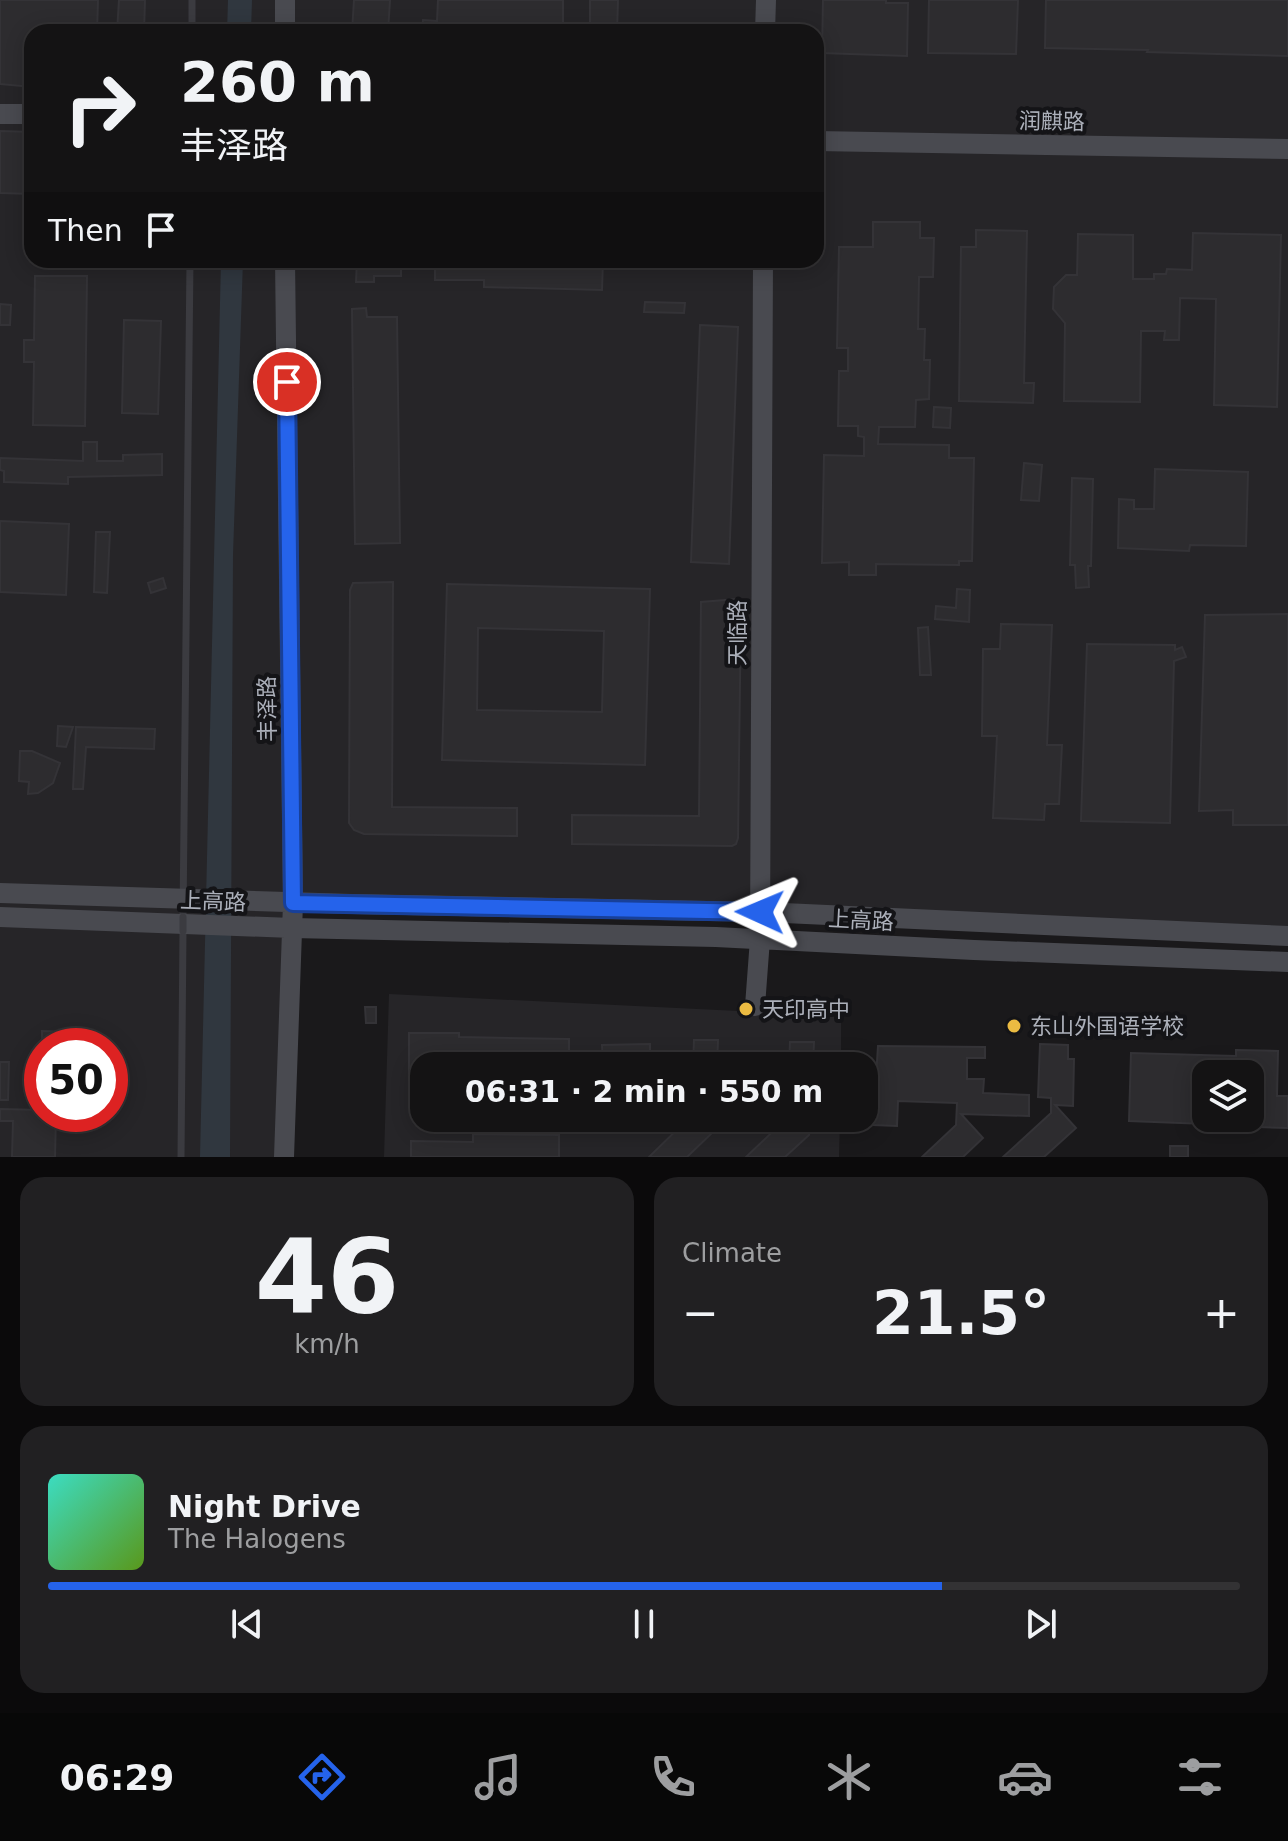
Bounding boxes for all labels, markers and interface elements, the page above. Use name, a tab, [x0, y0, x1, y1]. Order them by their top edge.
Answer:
text: 260 m	[180, 49, 375, 114]
icon: right	[48, 56, 152, 160]
street label: 润麒路	[1019, 108, 1085, 135]
text: 丰泽路	[180, 125, 288, 166]
icon: arrive	[139, 208, 183, 252]
text: Then	[48, 213, 123, 248]
pin	[253, 348, 321, 416]
icon: arrive	[265, 360, 309, 404]
street label: 天临路	[725, 600, 750, 666]
street label: 丰泽路	[254, 676, 281, 742]
position arrow	[718, 870, 802, 954]
street label: 上高路	[180, 888, 246, 915]
street label: 上高路	[827, 906, 895, 935]
place label: 天印高中	[762, 997, 850, 1022]
marker: 天印高中	[737, 1000, 755, 1018]
place label: 东山外国语学校	[1030, 1014, 1184, 1039]
marker: 东山外国语学校	[1005, 1017, 1023, 1035]
speed limit sign: 50	[24, 1028, 128, 1132]
map controls	[1192, 1060, 1264, 1132]
button: layers	[1192, 1060, 1264, 1132]
text: 06:31 · 2 min · 550 m	[465, 1074, 823, 1109]
text: 46	[255, 1216, 399, 1338]
text: Climate	[682, 1238, 782, 1268]
text: 21.5°	[872, 1278, 1050, 1348]
text: −	[682, 1287, 719, 1338]
text: +	[1203, 1287, 1240, 1338]
text: km/h	[294, 1329, 360, 1359]
text: Night Drive	[168, 1489, 361, 1524]
text: The Halogens	[168, 1524, 346, 1554]
icon: previous	[225, 1602, 269, 1646]
icon: pause	[622, 1602, 666, 1646]
icon: next	[1019, 1602, 1063, 1646]
icon: directions	[294, 1749, 350, 1805]
icon: music	[470, 1749, 526, 1805]
icon: phone	[645, 1749, 701, 1805]
icon: climate	[821, 1749, 877, 1805]
icon: car	[997, 1749, 1053, 1805]
icon: filters	[1172, 1749, 1228, 1805]
text: 06:29	[60, 1757, 174, 1798]

